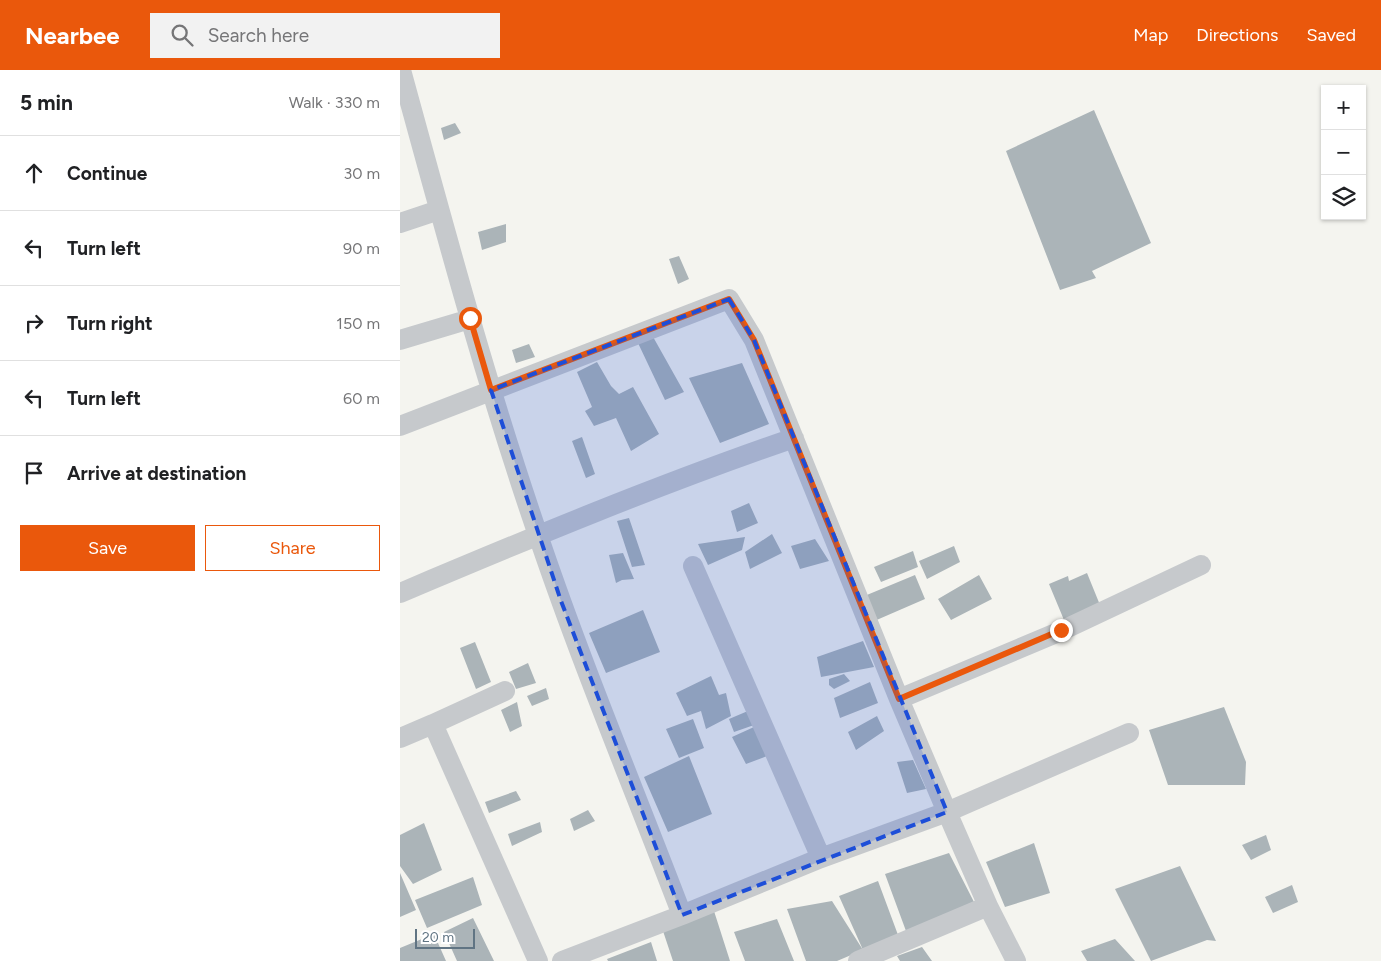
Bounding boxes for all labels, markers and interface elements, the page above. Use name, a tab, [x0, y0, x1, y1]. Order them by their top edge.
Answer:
search box	[150, 13, 500, 58]
text: Nearbee	[25, 21, 120, 50]
icon: search	[168, 21, 196, 49]
text: Search here	[208, 24, 309, 47]
text: Map	[1133, 24, 1168, 46]
text: Directions	[1196, 24, 1278, 46]
text: Saved	[1306, 24, 1356, 46]
map controls	[1321, 85, 1366, 220]
button: +	[1321, 85, 1366, 130]
text: 5 min	[20, 90, 73, 115]
text: Walk · 330 m	[289, 93, 380, 112]
button: −	[1321, 130, 1366, 175]
icon: ahead	[20, 159, 48, 187]
text: Continue	[67, 162, 147, 185]
text: 30 m	[343, 164, 380, 183]
button: layers	[1321, 175, 1366, 220]
icon: left	[20, 234, 48, 262]
text: Turn left	[67, 237, 141, 260]
text: 90 m	[343, 239, 380, 258]
route start	[459, 307, 482, 330]
icon: right	[20, 309, 48, 337]
text: Turn right	[67, 312, 153, 335]
text: 150 m	[336, 314, 380, 333]
icon: left	[20, 384, 48, 412]
text: Turn left	[67, 387, 141, 410]
text: 60 m	[343, 389, 380, 408]
icon: arrive	[20, 459, 48, 487]
text: Arrive at destination	[67, 462, 246, 485]
button: Save	[20, 525, 195, 571]
button: Share	[205, 525, 380, 571]
route end	[1050, 619, 1073, 642]
scale bar	[415, 926, 475, 949]
text: 20 m	[422, 929, 454, 946]

